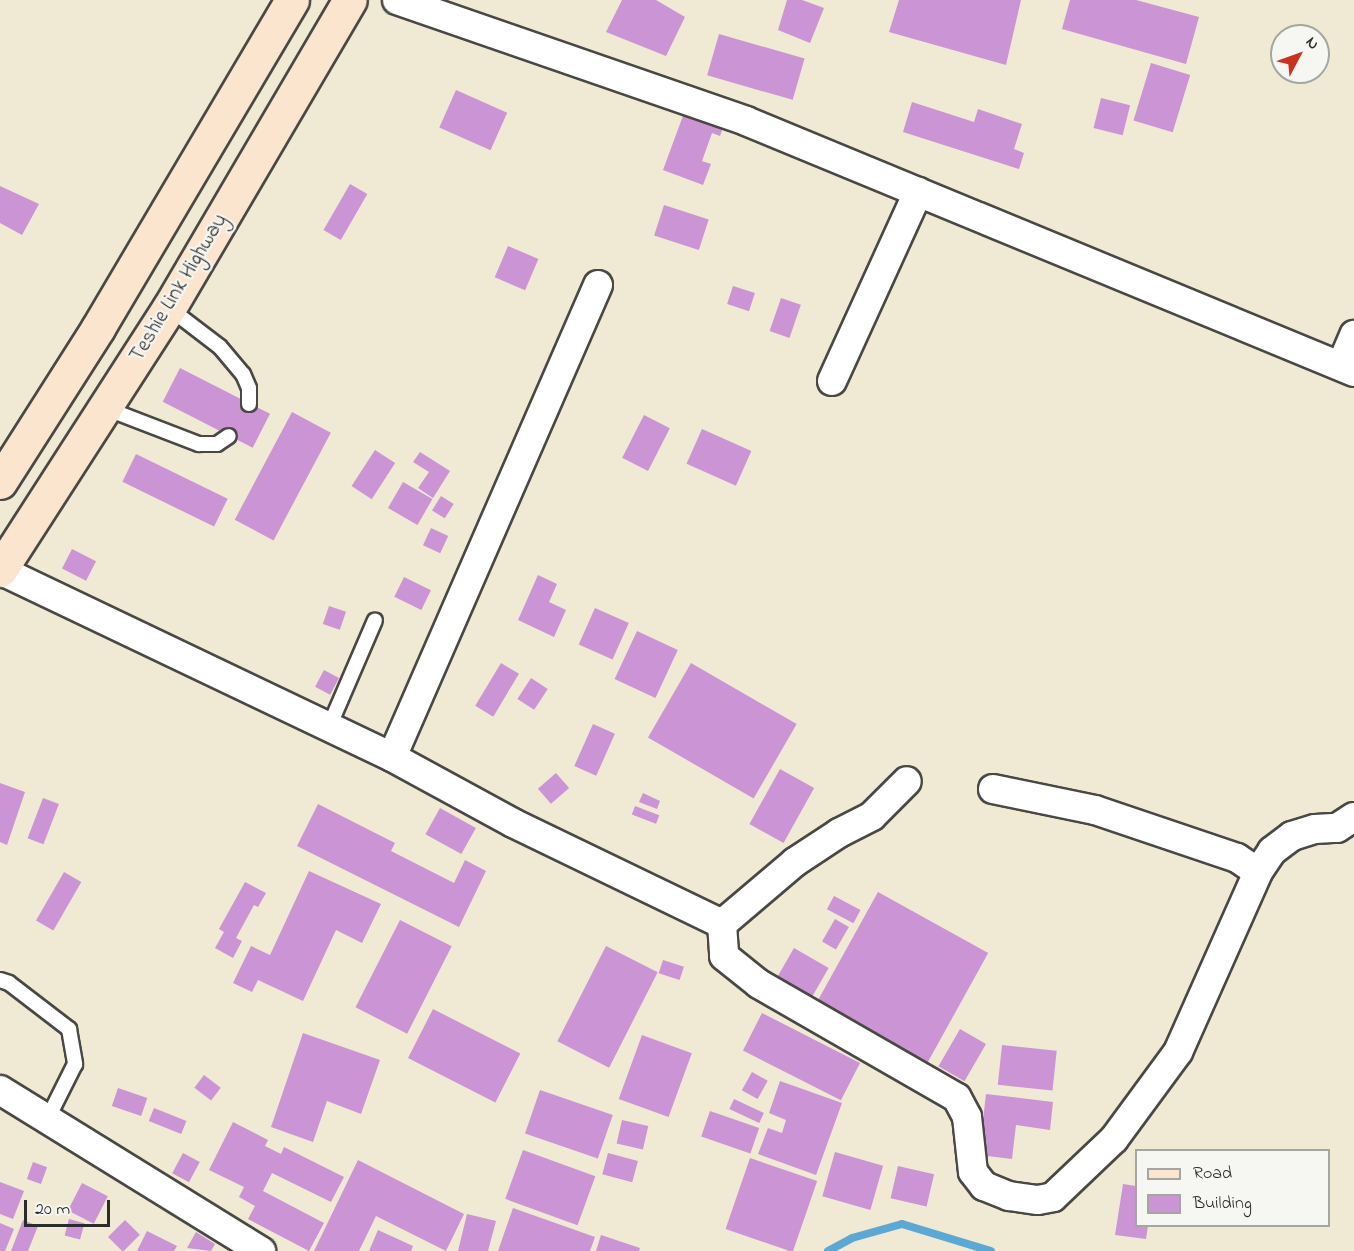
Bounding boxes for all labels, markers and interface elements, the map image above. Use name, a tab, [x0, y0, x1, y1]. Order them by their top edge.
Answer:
north arrow	[1270, 24, 1330, 84]
text: N	[1299, 32, 1325, 55]
street label: Teshie Link Highway	[125, 209, 233, 367]
legend	[1135, 1149, 1330, 1227]
text: Road	[1193, 1161, 1232, 1187]
scale bar	[27, 1188, 112, 1226]
text: Building	[1193, 1191, 1252, 1217]
text: 20 m	[35, 1197, 70, 1223]

